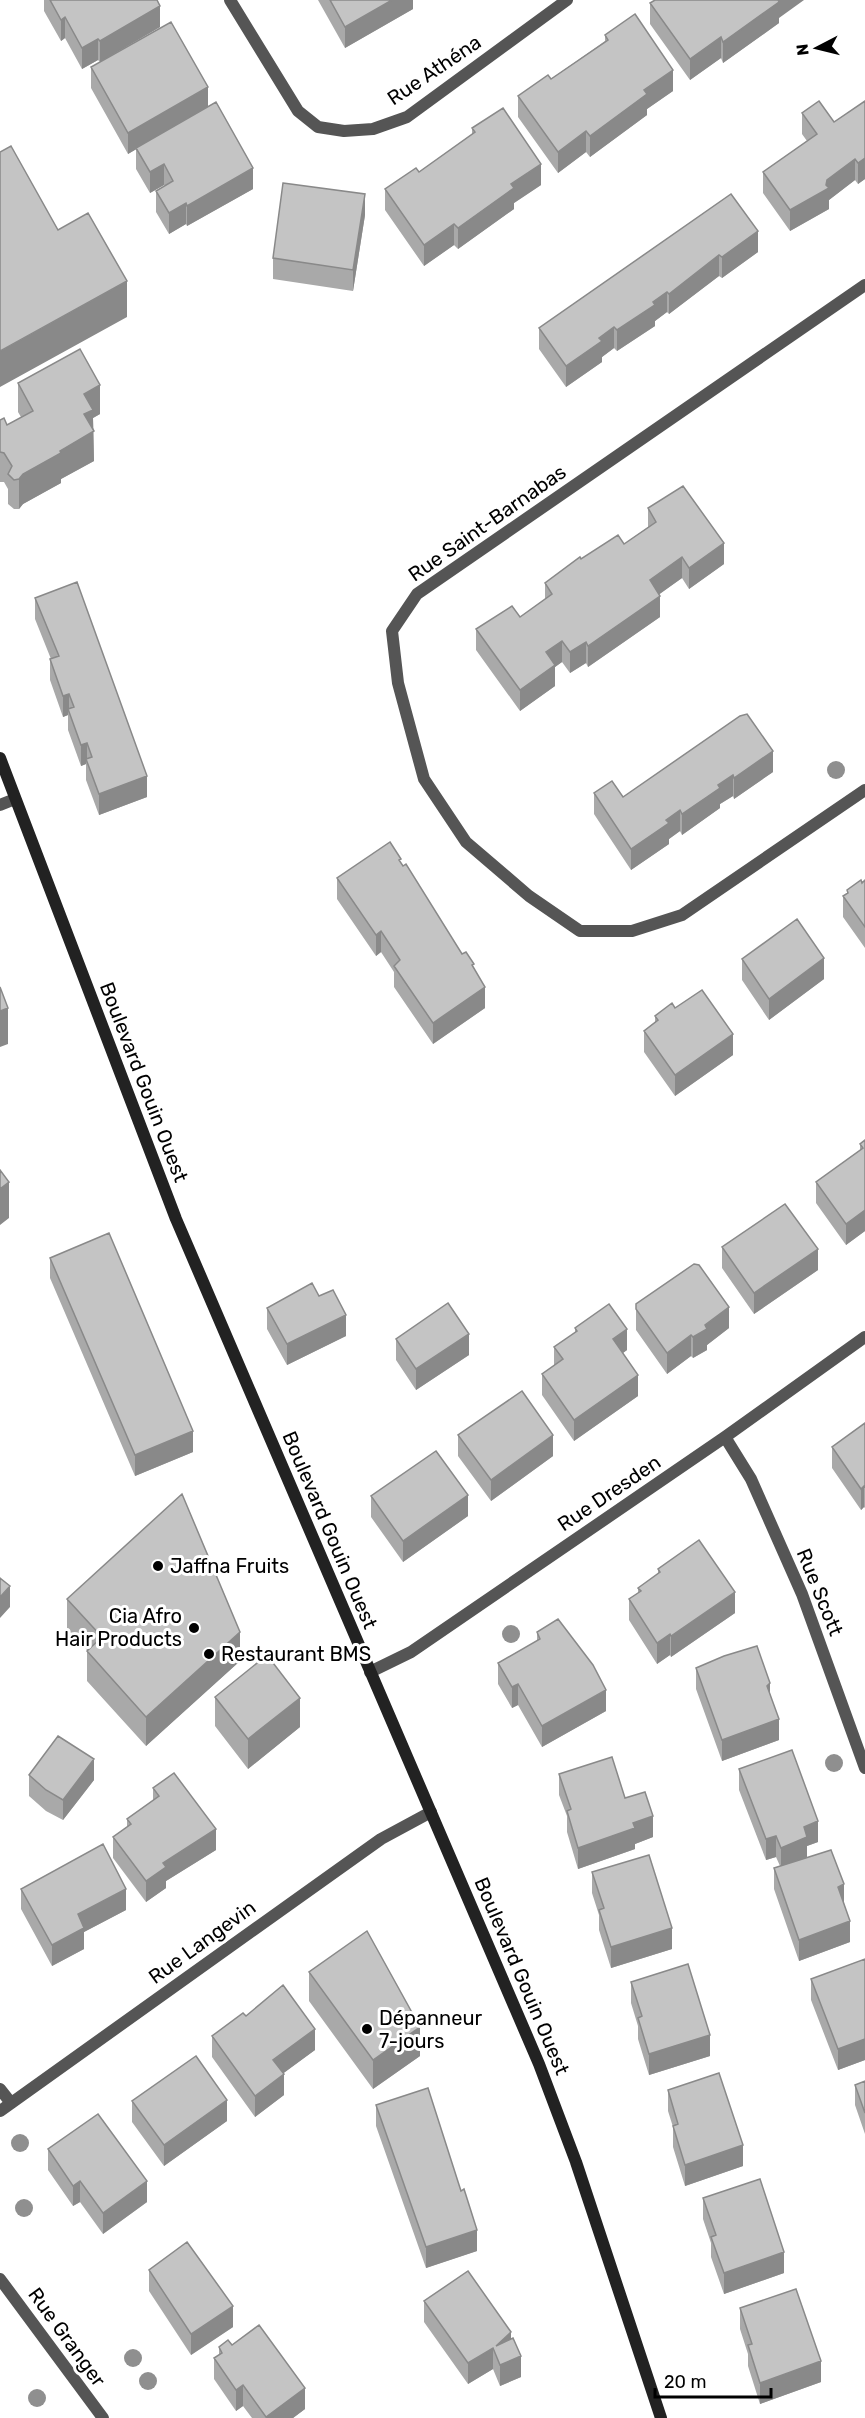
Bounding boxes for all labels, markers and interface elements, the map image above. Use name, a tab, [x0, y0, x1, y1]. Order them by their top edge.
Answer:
north arrow	[787, 18, 847, 78]
street label: Rue Athéna	[383, 30, 485, 110]
text: N	[792, 43, 813, 57]
street label: Rue Saint-Barnabas	[404, 460, 570, 586]
street label: Boulevard Gouin Ouest	[95, 979, 193, 1186]
street label: Boulevard Gouin Ouest	[277, 1428, 383, 1633]
street label: Rue Dresden	[553, 1450, 665, 1536]
street label: Rue Scott	[792, 1545, 848, 1639]
place label: Jaffna Fruits	[170, 1554, 289, 1578]
marker: Jaffna Fruits	[151, 1559, 165, 1573]
place label: Cia Afro Hair Products	[55, 1604, 182, 1651]
marker: Cia Afro Hair Products	[187, 1621, 201, 1635]
place label: Restaurant BMS	[221, 1642, 371, 1666]
marker: Restaurant BMS	[202, 1647, 216, 1661]
street label: Boulevard Gouin Ouest	[469, 1874, 575, 2079]
street label: Rue Langevin	[144, 1895, 260, 1989]
place label: Dépanneur 7-jours	[379, 2006, 482, 2053]
marker: Dépanneur 7-jours	[360, 2022, 374, 2036]
street label: Rue Granger	[23, 2283, 111, 2391]
scale bar	[655, 2361, 770, 2399]
text: 20 m	[664, 2371, 706, 2393]

